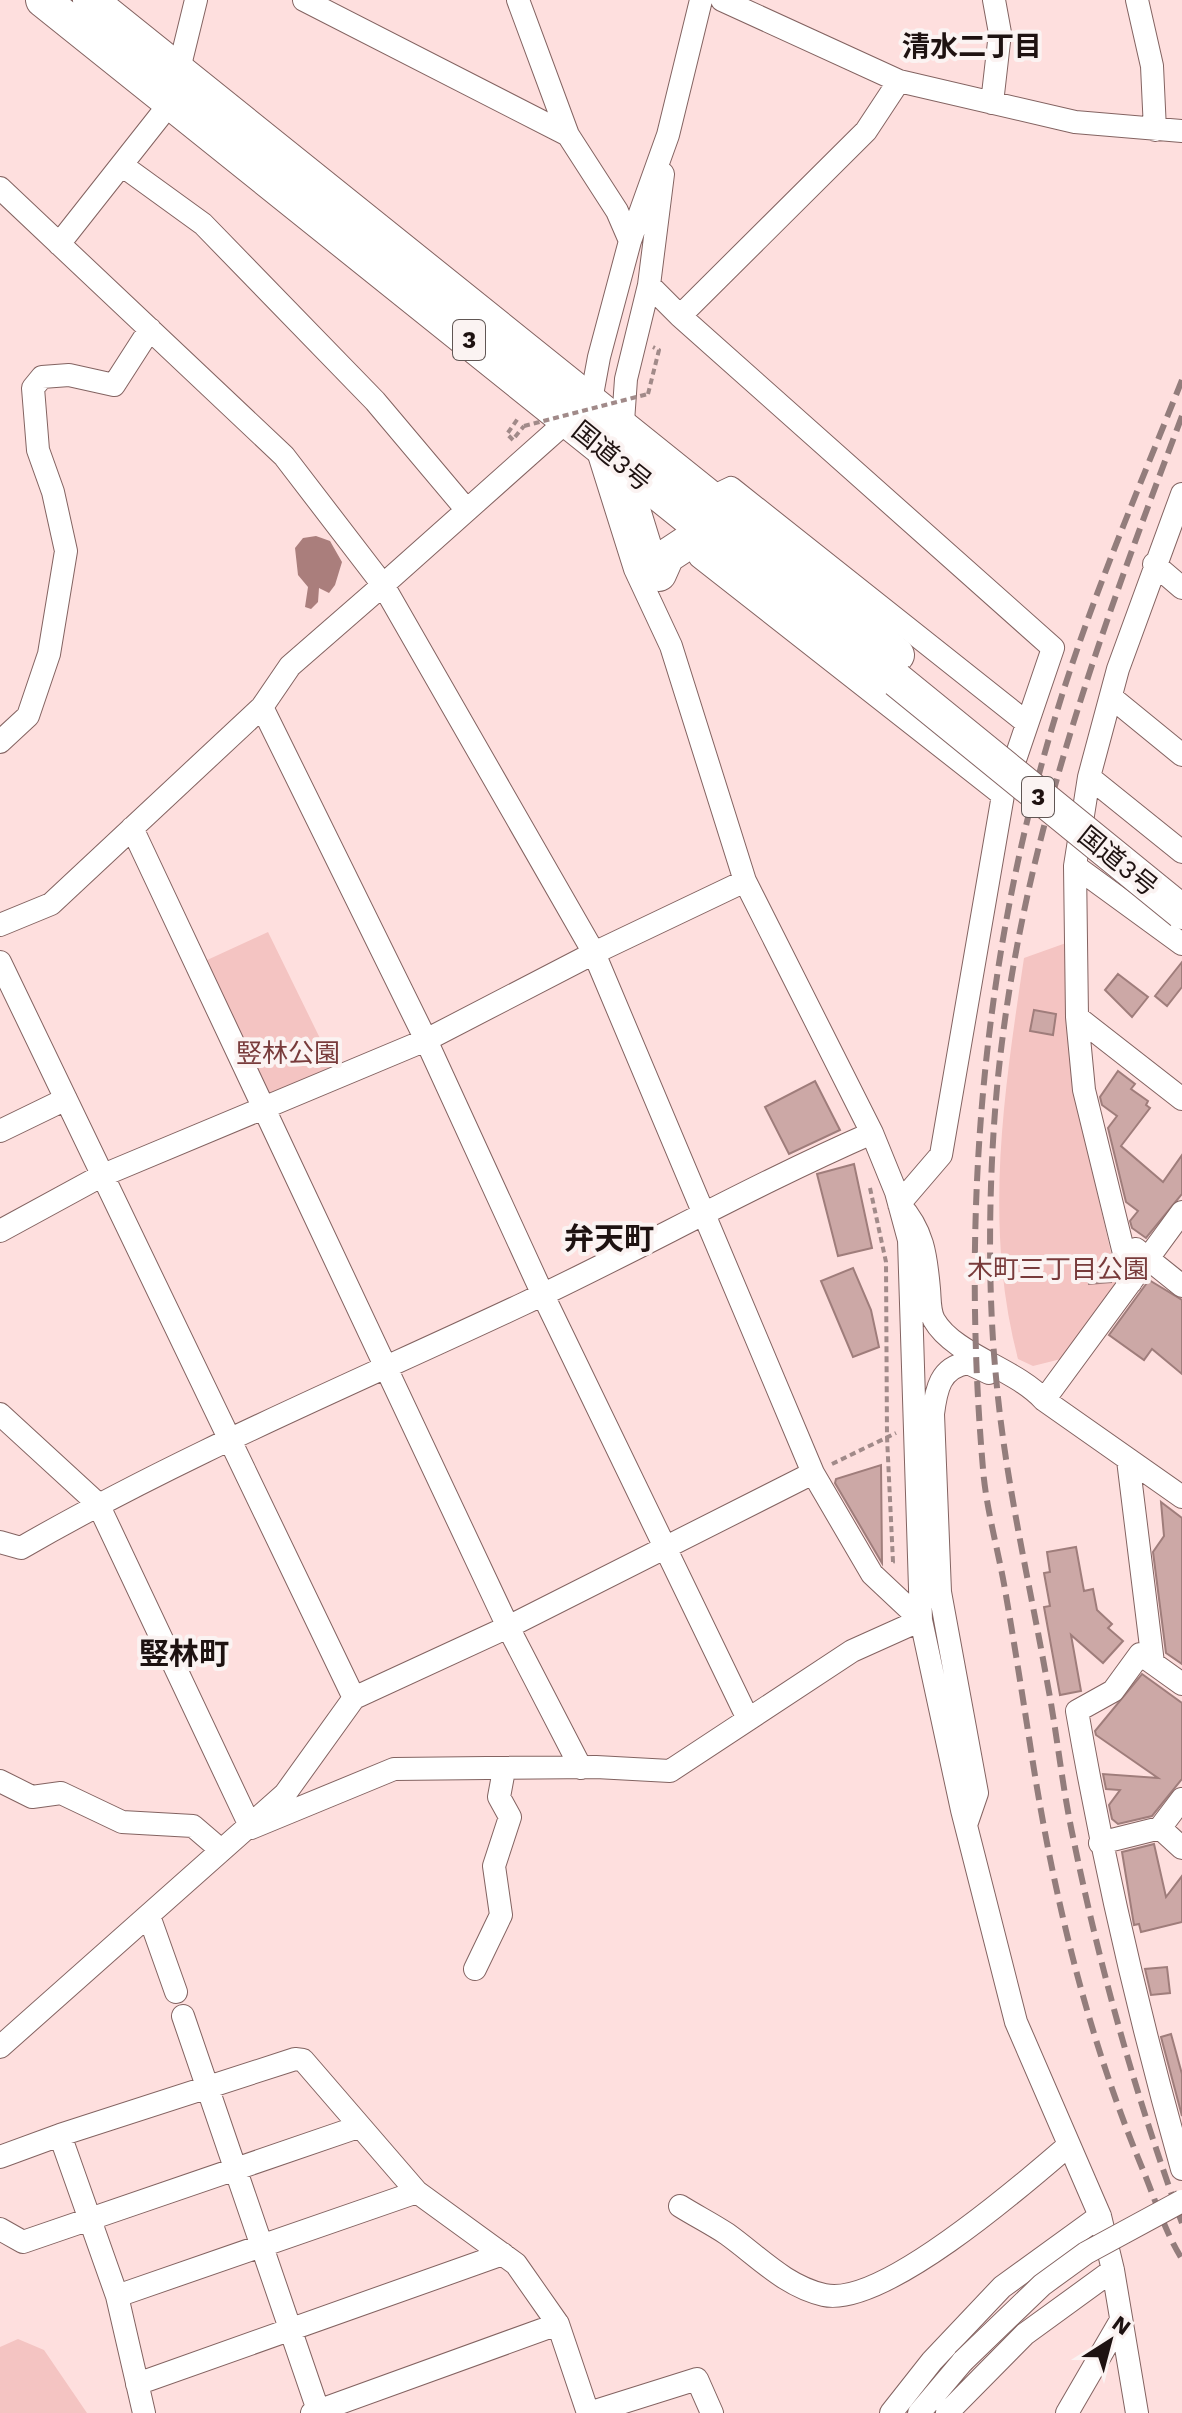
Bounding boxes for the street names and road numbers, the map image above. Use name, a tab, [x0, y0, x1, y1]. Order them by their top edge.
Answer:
road number: 3	[453, 320, 485, 360]
street label: 国道3号	[566, 415, 658, 497]
road number: 3	[1022, 777, 1054, 817]
street label: 国道3号	[1072, 820, 1164, 902]

